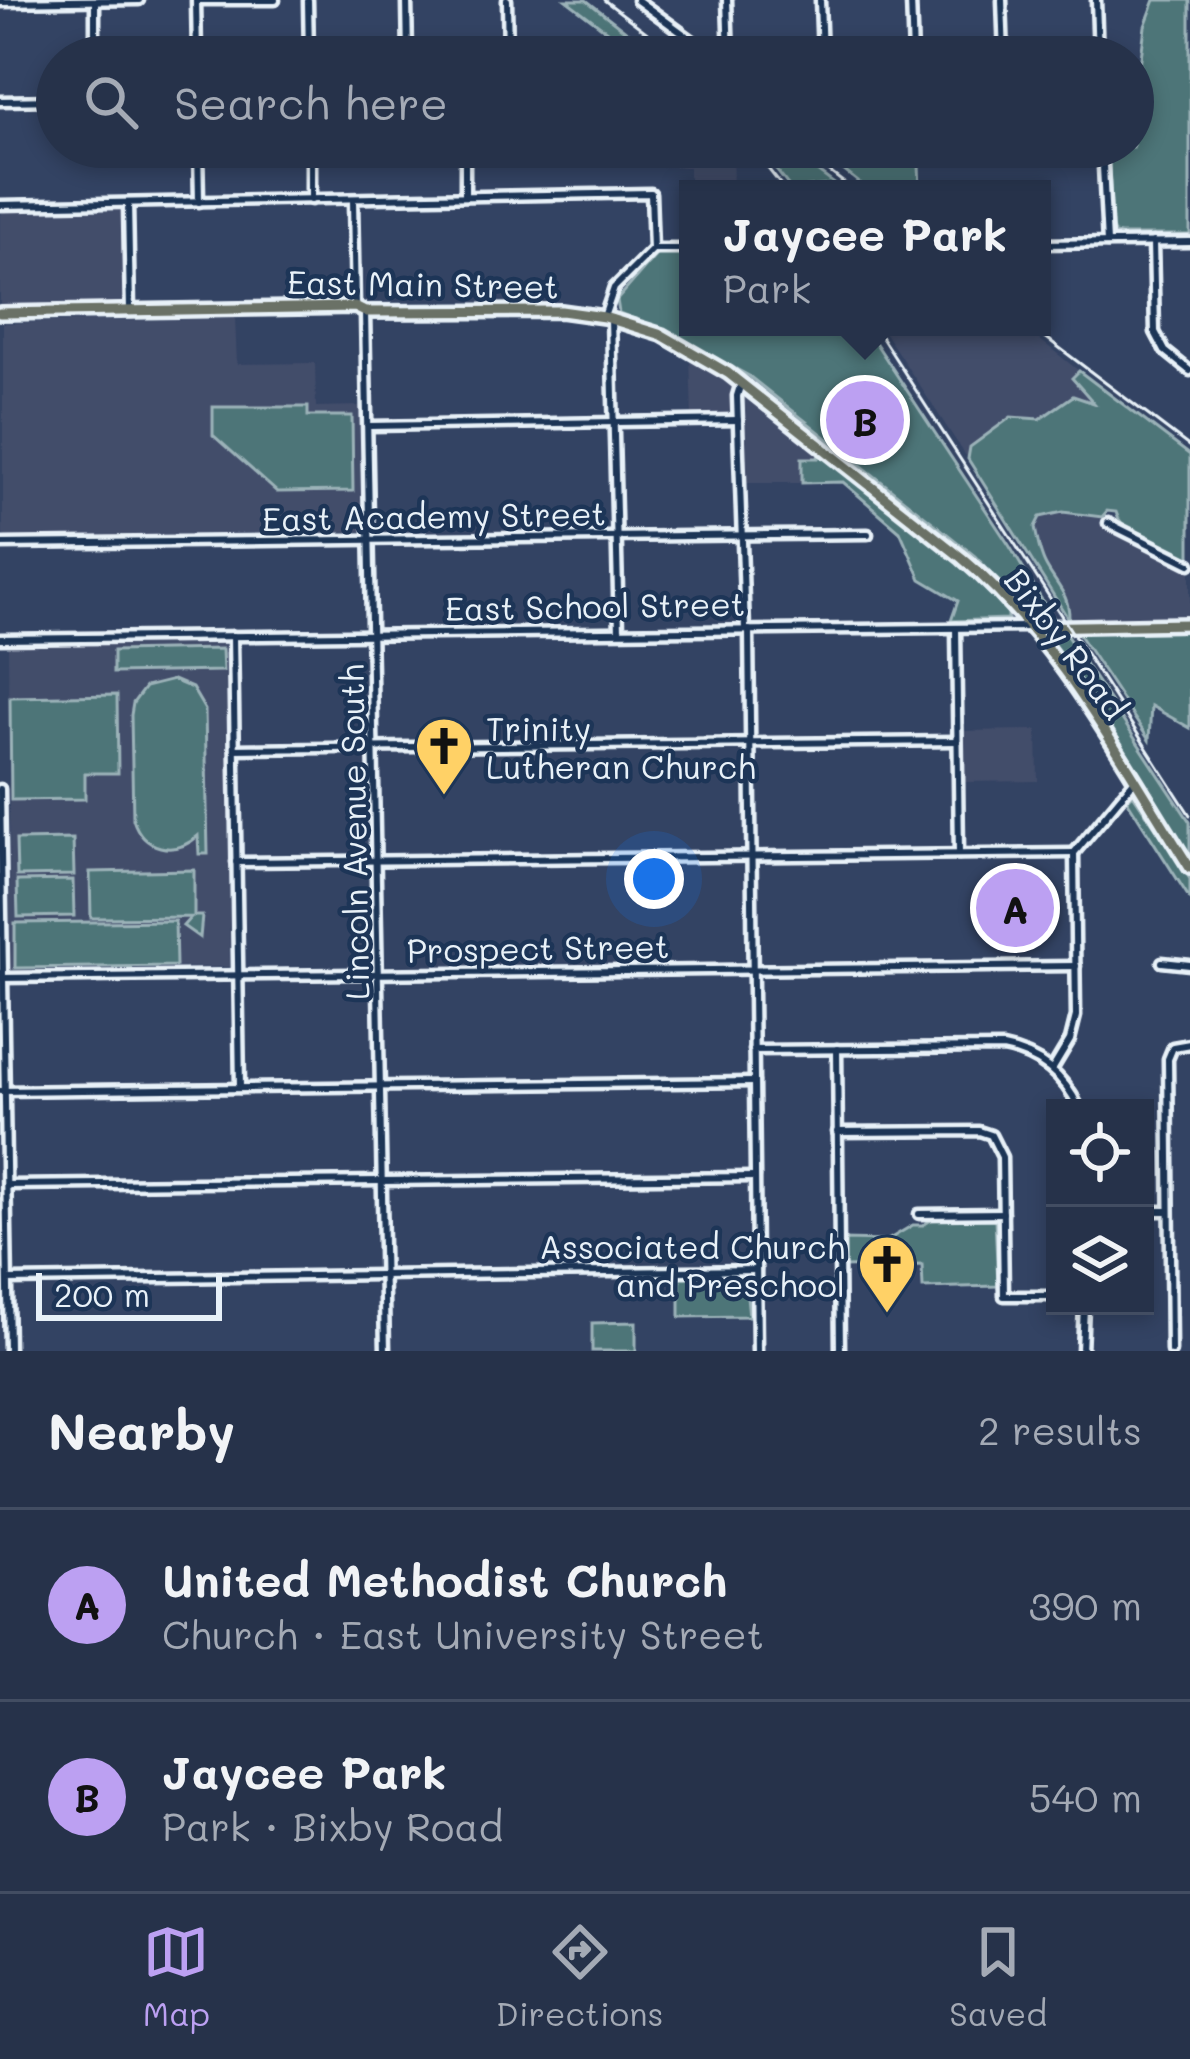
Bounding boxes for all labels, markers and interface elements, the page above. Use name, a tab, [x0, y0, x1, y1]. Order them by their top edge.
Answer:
search box	[36, 36, 1154, 168]
icon: search	[78, 69, 144, 135]
text: Search here	[174, 73, 448, 131]
popup	[679, 180, 1051, 336]
text: Jaycee Park	[723, 204, 1007, 262]
street label: East Main Street	[287, 259, 559, 307]
text: Park	[723, 262, 811, 313]
pin: B	[826, 375, 904, 465]
street label: East Academy Street	[262, 491, 606, 540]
street label: Bixby Road	[995, 559, 1138, 728]
street label: East School Street	[445, 581, 745, 629]
street label: Lincoln Avenue South	[329, 664, 377, 1000]
place label: Trinity Lutheran Church	[486, 706, 756, 787]
church icon: Trinity Lutheran Church	[413, 715, 475, 797]
your location	[624, 849, 684, 909]
pin: A	[976, 863, 1054, 953]
street label: Prospect Street	[406, 923, 670, 971]
map controls	[1046, 1099, 1154, 1315]
button: locate	[1046, 1099, 1154, 1207]
button: layers	[1046, 1207, 1154, 1315]
place label: Associated Church and Preschool	[539, 1224, 845, 1305]
church icon: Associated Church and Preschool	[856, 1233, 918, 1315]
scale bar	[36, 1267, 222, 1320]
text: 200 m	[54, 1272, 150, 1315]
text: Nearby	[48, 1396, 235, 1463]
text: 2 results	[978, 1404, 1142, 1455]
text: United Methodist Church	[162, 1550, 727, 1608]
text: A	[73, 1579, 101, 1630]
text: 390 m	[1028, 1579, 1142, 1630]
text: Church · East University Street	[162, 1608, 764, 1659]
text: Jaycee Park	[162, 1742, 447, 1800]
text: B	[74, 1771, 100, 1822]
text: 540 m	[1029, 1771, 1142, 1822]
text: Park · Bixby Road	[162, 1800, 503, 1851]
tab: Map	[143, 1919, 210, 2034]
tab: Directions	[496, 1919, 663, 2034]
tab: Saved	[949, 1919, 1047, 2034]

